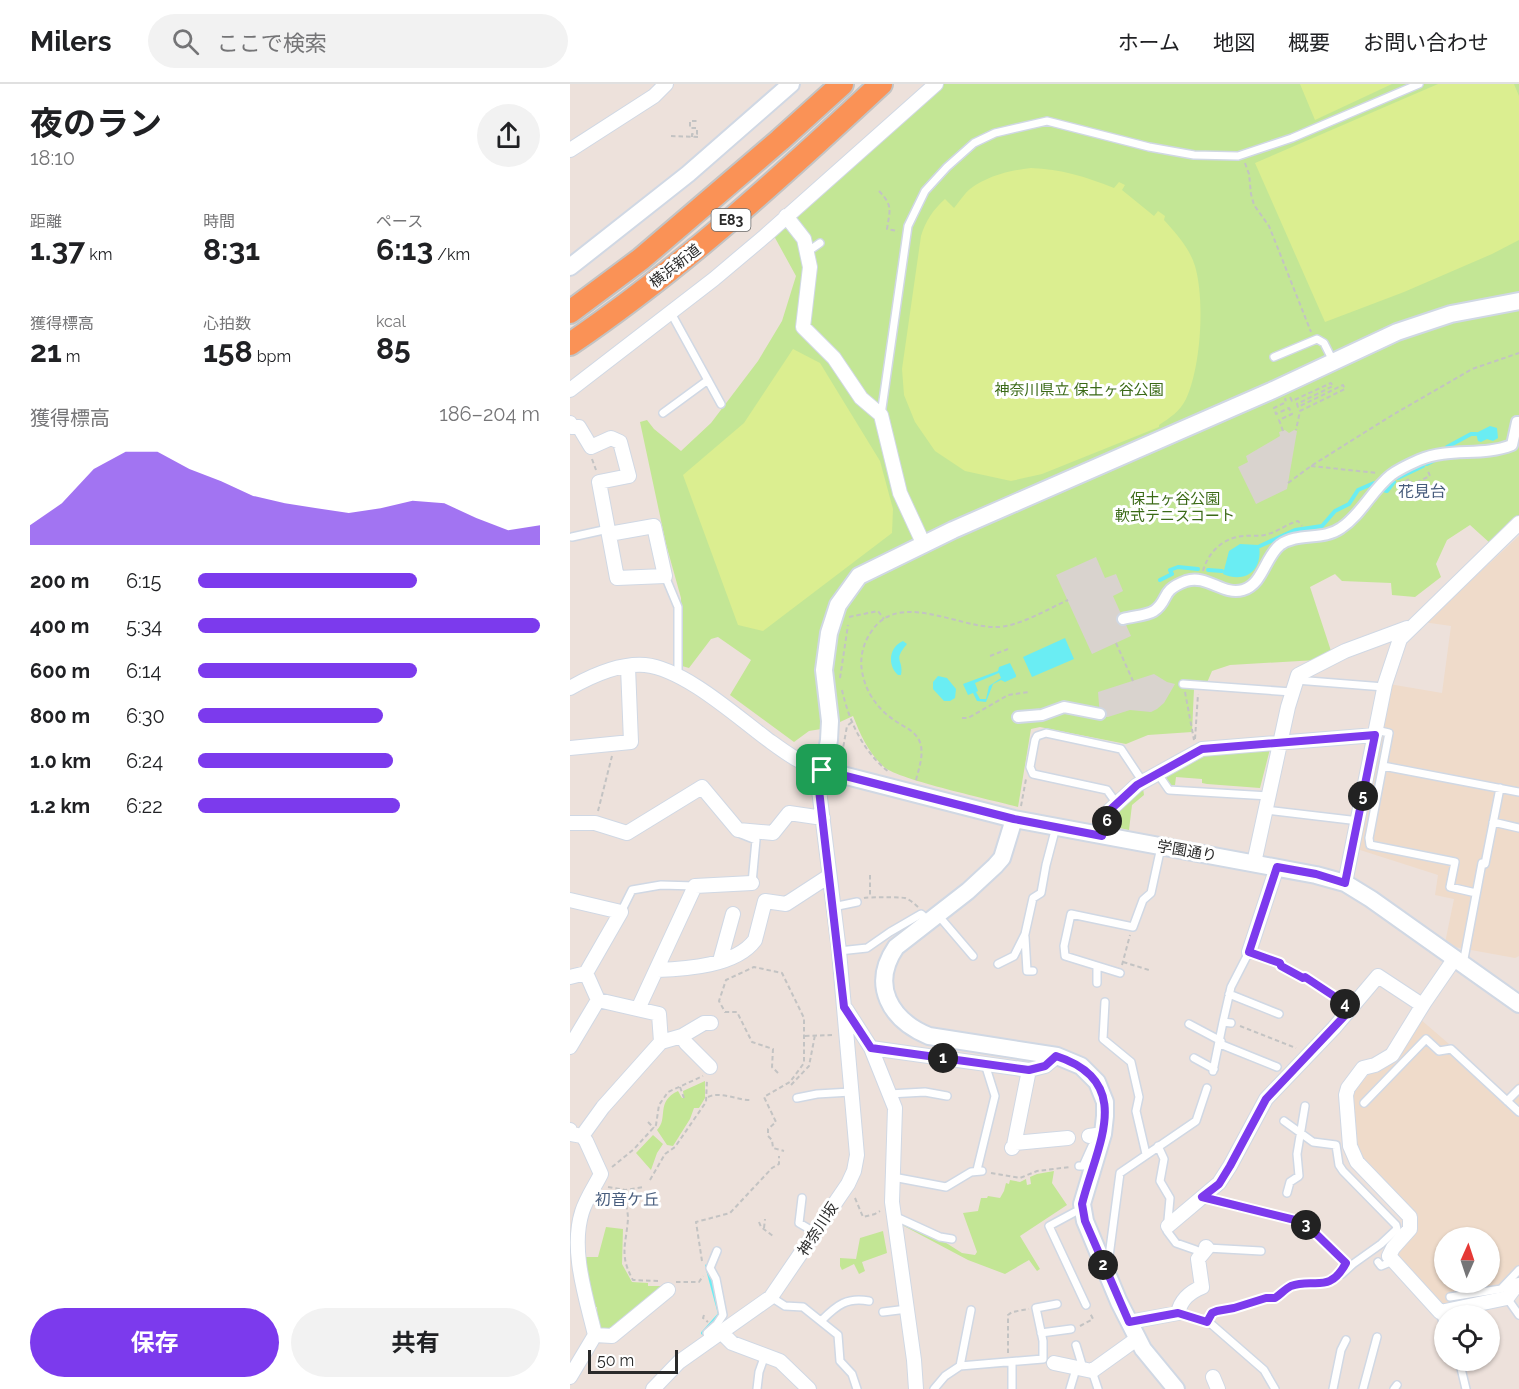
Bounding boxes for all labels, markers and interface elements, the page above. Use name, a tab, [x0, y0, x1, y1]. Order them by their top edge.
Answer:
search box	[148, 14, 568, 68]
text: Milers	[30, 25, 112, 58]
icon: search	[169, 25, 202, 58]
text: ここで検索	[217, 30, 327, 56]
text: ホーム	[1118, 30, 1180, 55]
text: 地図	[1213, 30, 1255, 55]
text: 概要	[1288, 30, 1330, 55]
text: お問い合わせ	[1363, 30, 1489, 55]
text: 夜のラン	[30, 104, 162, 143]
button: share	[477, 104, 540, 167]
text: 18:10	[30, 146, 75, 170]
road number: E83	[712, 209, 750, 231]
text: 距離	[30, 212, 62, 231]
text: 時間	[203, 212, 235, 231]
text: ペース	[376, 212, 423, 231]
text: 1.37	[30, 232, 85, 267]
text: 8:31	[203, 232, 260, 267]
text: 6:13	[376, 232, 433, 267]
street label: 横浜新道	[646, 240, 704, 292]
text: km	[85, 245, 112, 264]
text: /km	[433, 245, 470, 264]
text: kcal	[376, 312, 406, 331]
text: 獲得標高	[30, 314, 94, 333]
text: 心拍数	[203, 314, 251, 333]
text: 85	[376, 331, 411, 366]
text: 21	[30, 334, 62, 369]
text: 158	[203, 334, 253, 369]
text: m	[62, 347, 81, 366]
text: bpm	[253, 347, 291, 366]
park label: 神奈川県立 保土ヶ谷公園	[995, 381, 1163, 399]
text: 186–204 m	[439, 402, 540, 426]
text: 獲得標高	[30, 406, 110, 430]
district label: 花見台	[1398, 482, 1446, 501]
park label: 保土ヶ谷公園 軟式テニスコート	[1115, 490, 1235, 525]
text: 200 m	[30, 569, 89, 593]
text: 6:15	[126, 569, 161, 593]
text: 400 m	[30, 614, 89, 638]
text: 5:34	[126, 614, 162, 638]
text: 600 m	[30, 659, 90, 683]
text: 6:14	[126, 659, 161, 683]
text: 800 m	[30, 704, 90, 728]
text: 6:30	[126, 704, 165, 728]
pin	[796, 744, 847, 795]
text: 1.0 km	[30, 749, 91, 773]
text: 6:24	[126, 749, 163, 773]
icon: arrive	[805, 753, 838, 786]
pin: 5	[1348, 781, 1378, 811]
text: 5	[1359, 786, 1367, 805]
text: 1.2 km	[30, 794, 90, 818]
text: 6:22	[126, 794, 163, 818]
pin: 6	[1092, 806, 1122, 836]
text: 6	[1102, 811, 1112, 830]
street label: 学園通り	[1156, 837, 1218, 865]
pin: 4	[1330, 989, 1360, 1019]
text: 4	[1340, 994, 1350, 1013]
pin: 1	[928, 1043, 958, 1073]
text: 1	[939, 1048, 947, 1067]
district label: 初音ケ丘	[595, 1190, 659, 1209]
street label: 神奈川坂	[794, 1199, 842, 1259]
pin: 3	[1291, 1210, 1321, 1240]
text: 3	[1302, 1215, 1310, 1234]
north arrow	[1434, 1227, 1500, 1293]
map controls	[1434, 1227, 1500, 1371]
pin: 2	[1088, 1250, 1118, 1280]
text: 2	[1098, 1255, 1108, 1274]
button: locate	[1434, 1305, 1500, 1371]
button: 保存	[30, 1308, 279, 1377]
button: 共有	[291, 1308, 540, 1377]
scale bar	[588, 1347, 678, 1374]
text: 50 m	[597, 1351, 634, 1370]

